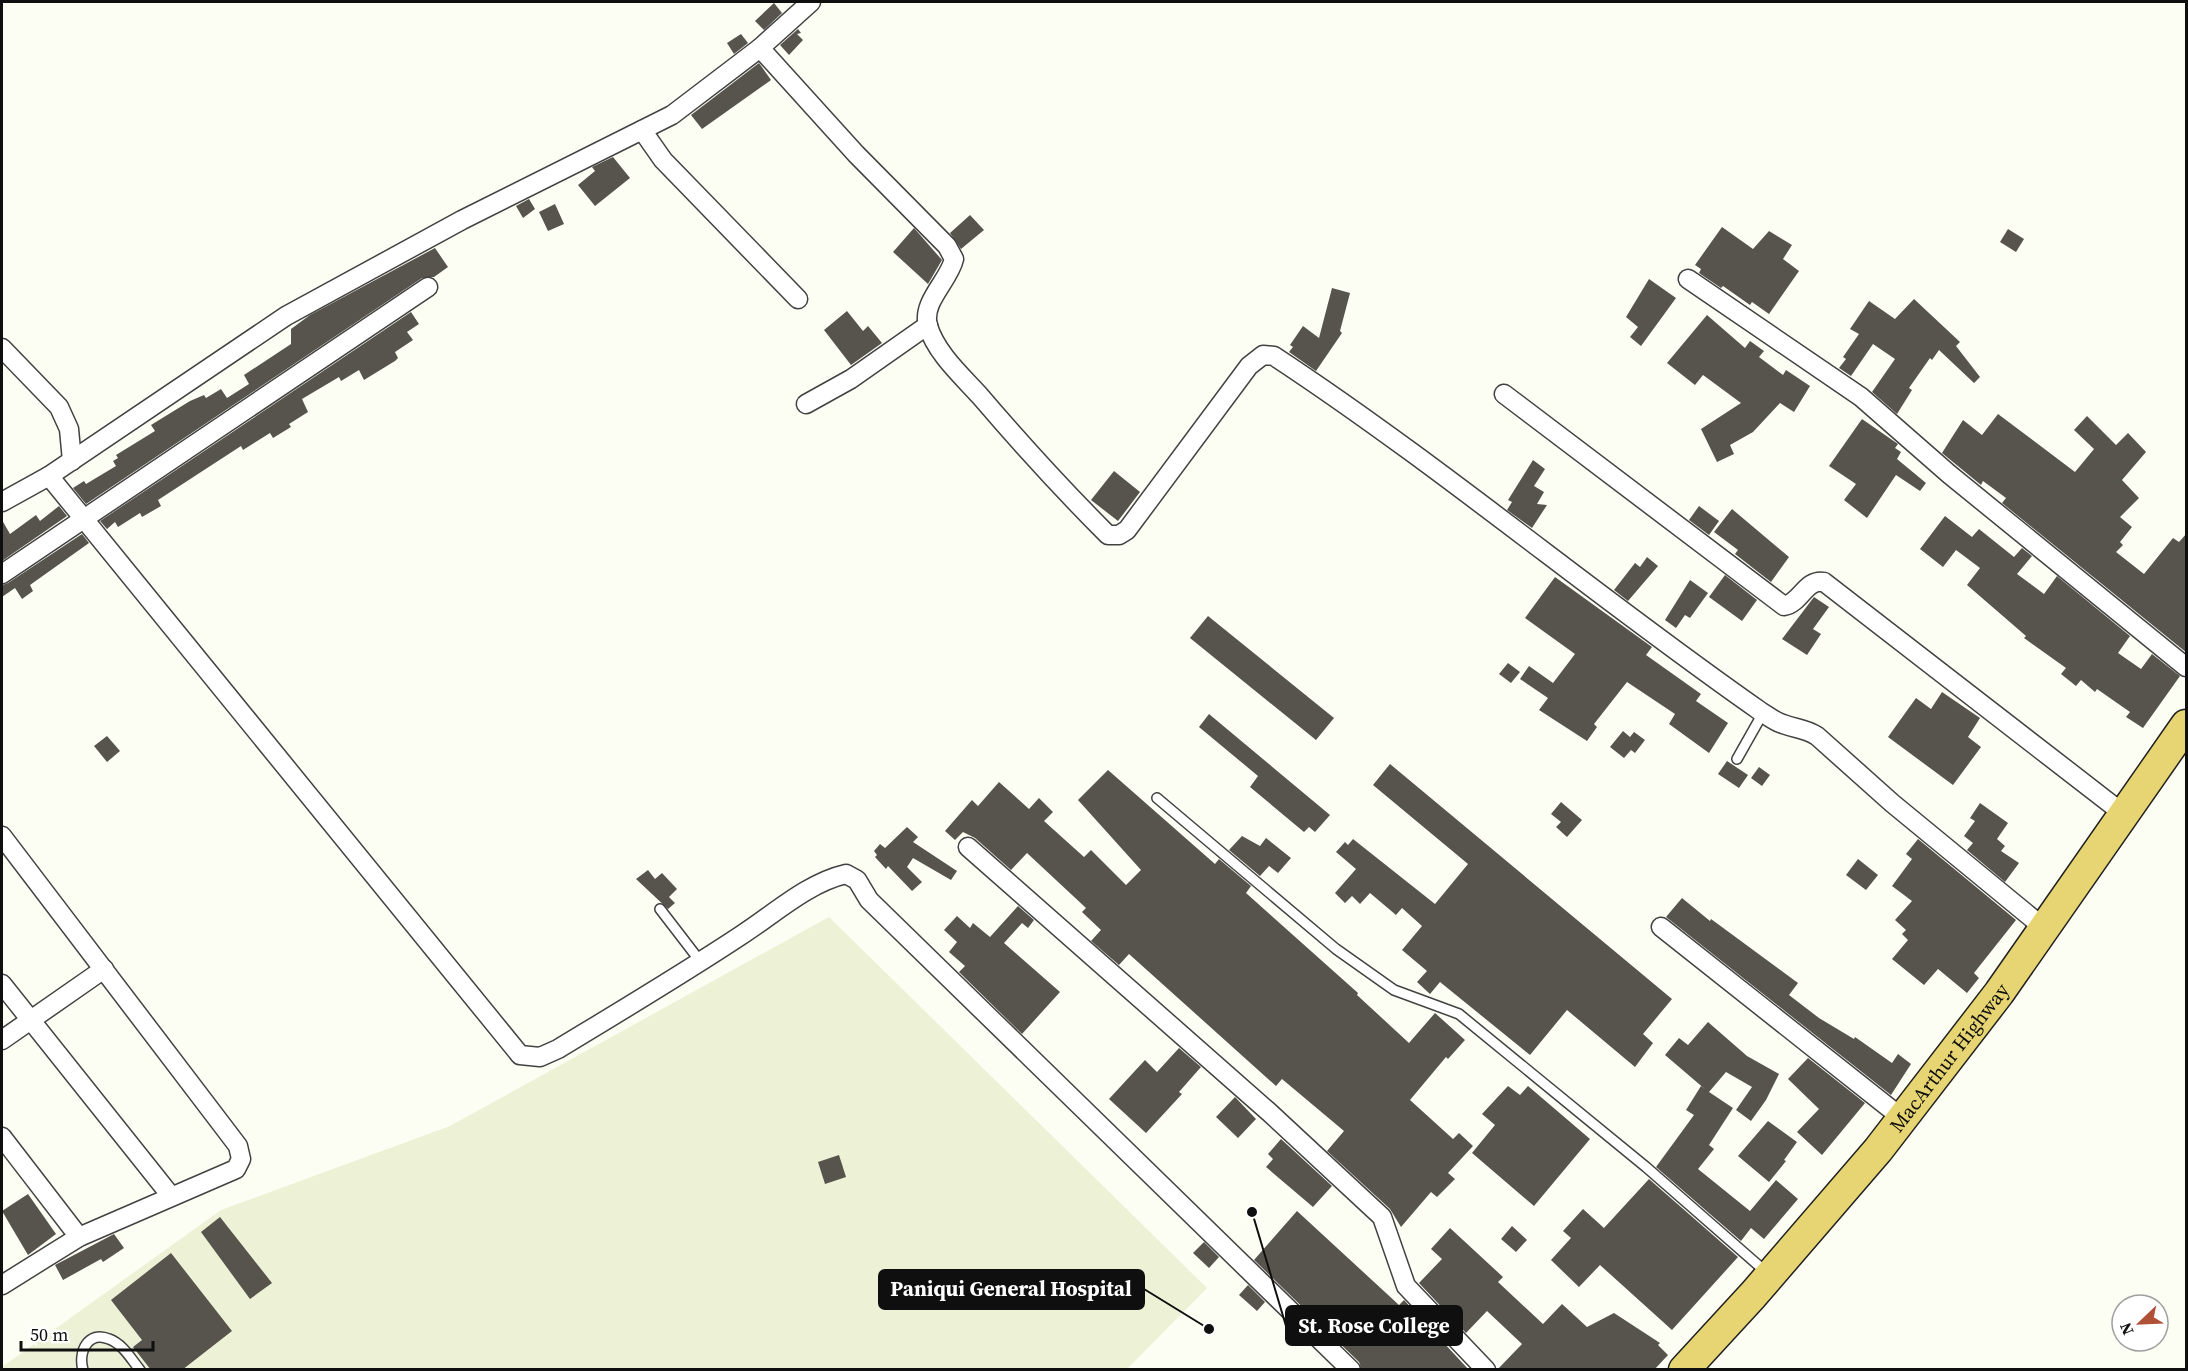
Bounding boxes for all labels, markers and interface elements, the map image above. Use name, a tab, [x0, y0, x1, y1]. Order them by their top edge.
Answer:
street label: MacArthur Highway	[1883, 977, 2016, 1138]
callout: Paniqui General Hospital	[879, 1270, 1144, 1309]
text: Paniqui General Hospital	[890, 1274, 1132, 1303]
north arrow	[2110, 1293, 2170, 1353]
callout: St. Rose College	[1286, 1306, 1462, 1345]
text: St. Rose College	[1298, 1311, 1450, 1340]
scale bar	[21, 1314, 153, 1352]
text: N	[2114, 1319, 2139, 1339]
text: 50 m	[30, 1322, 68, 1347]

